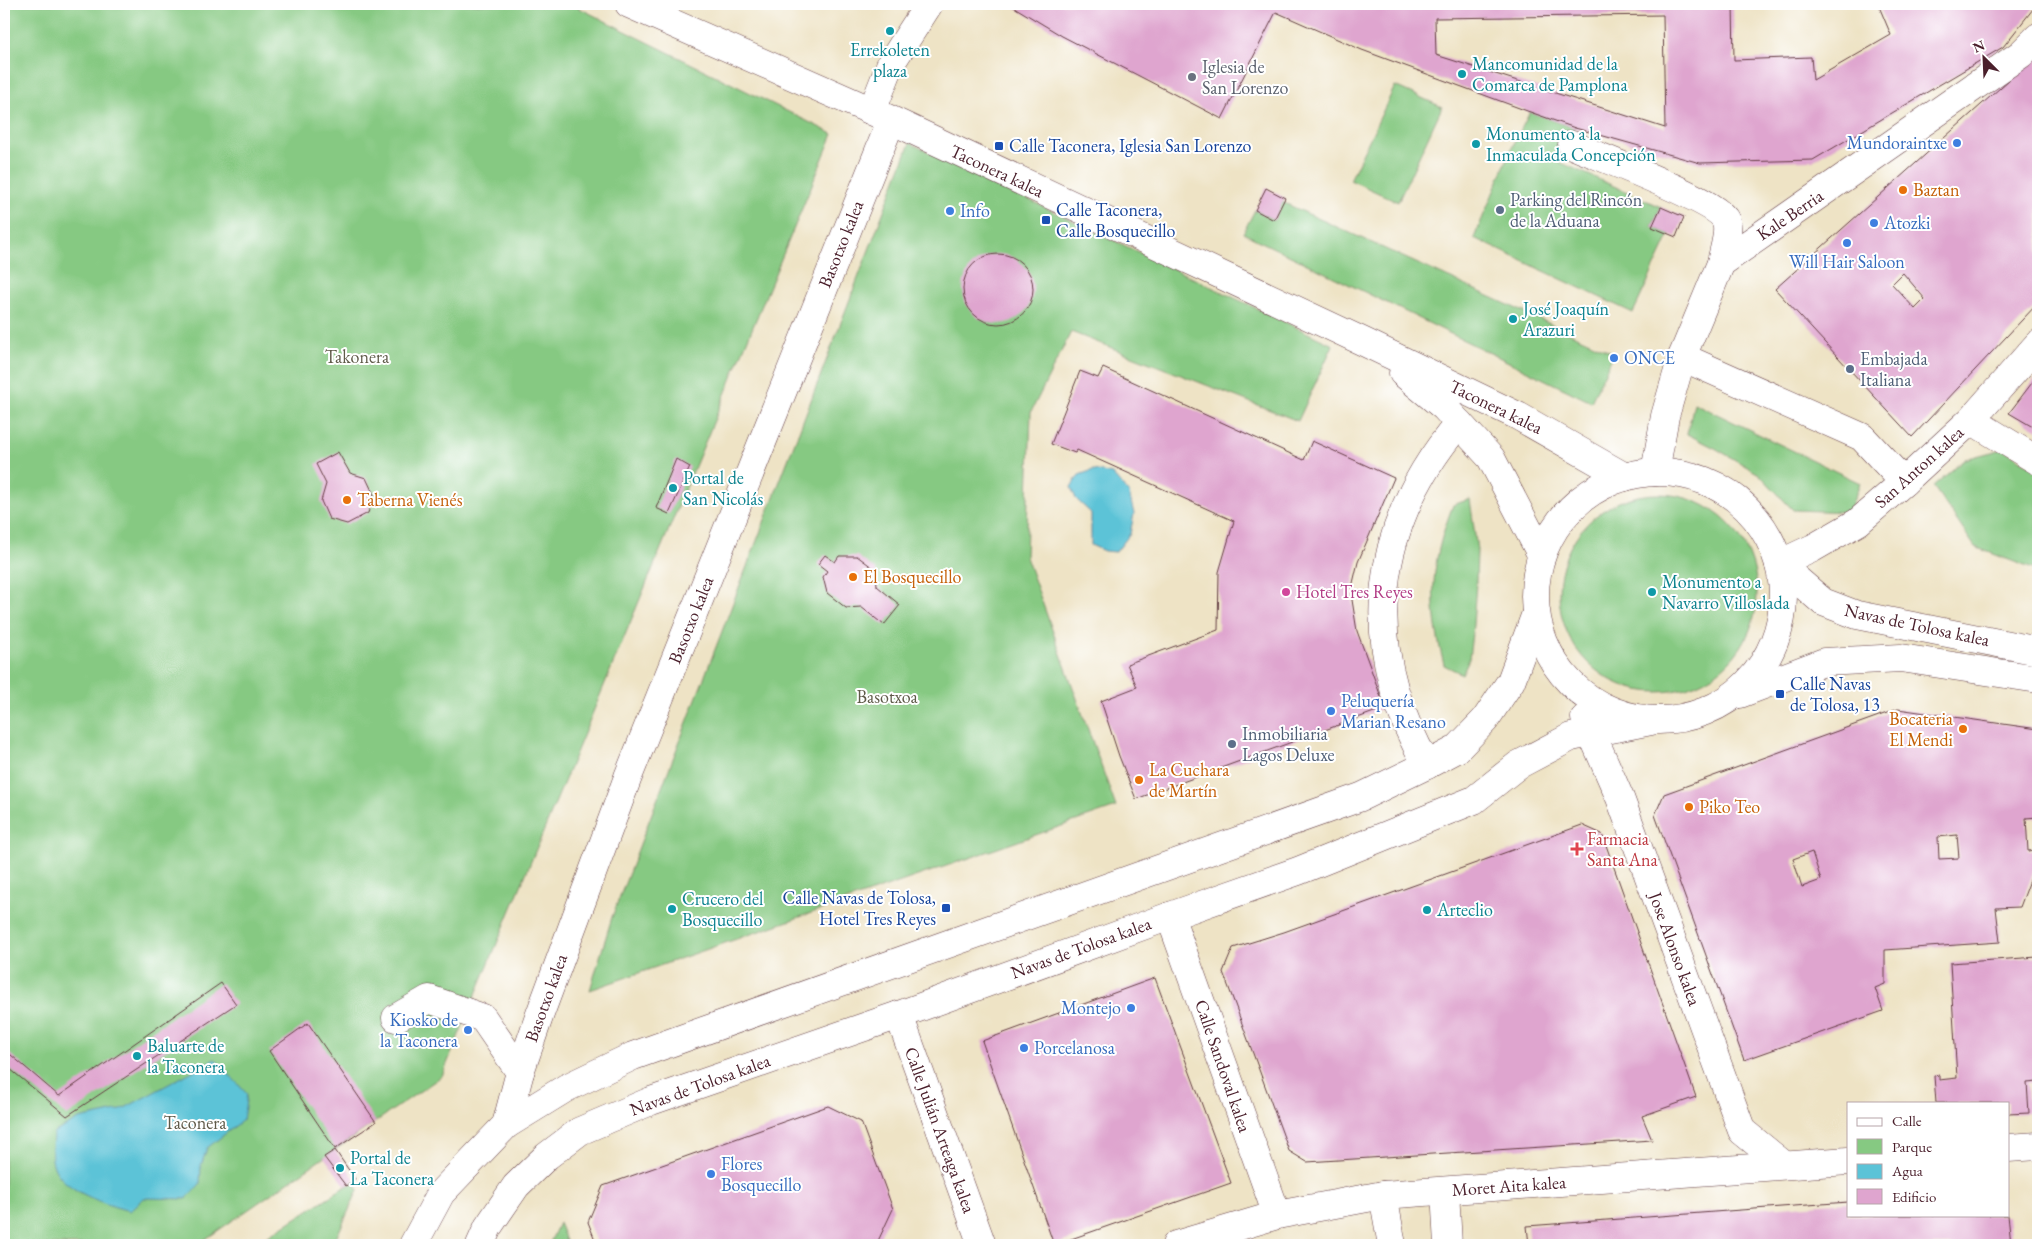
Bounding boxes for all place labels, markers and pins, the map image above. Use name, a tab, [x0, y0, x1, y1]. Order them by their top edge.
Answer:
marker: Errekoleten plaza	[884, 25, 896, 37]
place label: Errekoleten plaza	[850, 38, 930, 82]
place label: Mancomunidad de la Comarca de Pamplona	[1472, 52, 1628, 96]
place label: Iglesia de San Lorenzo	[1202, 55, 1288, 99]
marker: Mancomunidad de la Comarca de Pamplona	[1456, 68, 1468, 80]
marker: Iglesia de San Lorenzo	[1186, 71, 1198, 83]
place label: Monumento a la Inmaculada Concepción	[1486, 122, 1656, 166]
place label: Mundoraintxe	[1847, 131, 1947, 154]
place label: Calle Taconera, Iglesia San Lorenzo	[1009, 134, 1252, 157]
marker: Mundoraintxe	[1951, 137, 1963, 149]
marker: Monumento a la Inmaculada Concepción	[1470, 138, 1482, 150]
marker: Calle Taconera, Iglesia San Lorenzo	[993, 140, 1005, 152]
place label: Baztan	[1913, 178, 1960, 201]
marker: Baztan	[1897, 184, 1909, 196]
place label: Parking del Rincón de la Aduana	[1510, 188, 1643, 232]
place label: Calle Taconera, Calle Bosquecillo	[1056, 198, 1176, 242]
place label: Info	[960, 199, 990, 222]
marker: Parking del Rincón de la Aduana	[1494, 204, 1506, 216]
marker: Info	[944, 205, 956, 217]
place label: Atozki	[1883, 211, 1931, 234]
marker: Calle Taconera, Calle Bosquecillo	[1040, 214, 1052, 226]
marker: Atozki	[1868, 217, 1880, 229]
marker: Will Hair Saloon	[1841, 237, 1853, 249]
place label: Will Hair Saloon	[1789, 250, 1905, 273]
place label: José Joaquín Arazuri	[1521, 297, 1610, 341]
marker: José Joaquín Arazuri	[1507, 313, 1519, 325]
place label: ONCE	[1624, 346, 1675, 369]
place label: Embajada Italiana	[1860, 347, 1928, 391]
marker: ONCE	[1608, 352, 1620, 364]
marker: Embajada Italiana	[1844, 363, 1856, 375]
place label: Portal de San Nicolás	[683, 466, 763, 510]
marker: Portal de San Nicolás	[667, 482, 679, 494]
place label: Taberna Vienés	[357, 488, 463, 511]
marker: Taberna Vienés	[341, 494, 353, 506]
place label: El Bosquecillo	[863, 565, 961, 588]
place label: Monumento a Navarro Villoslada	[1662, 570, 1791, 614]
marker: El Bosquecillo	[847, 571, 859, 583]
place label: Hotel Tres Reyes	[1296, 580, 1413, 603]
marker: Hotel Tres Reyes	[1280, 586, 1292, 598]
marker: Monumento a Navarro Villoslada	[1646, 586, 1658, 598]
place label: Calle Navas de Tolosa, 13	[1790, 672, 1880, 716]
marker: Calle Navas de Tolosa, 13	[1774, 688, 1786, 700]
place label: Peluquería Marian Resano	[1341, 689, 1446, 733]
marker: Peluquería Marian Resano	[1325, 705, 1337, 717]
place label: Bocateria El Mendi	[1889, 707, 1954, 751]
place label: Inmobiliaria Lagos Deluxe	[1242, 722, 1335, 766]
marker: Bocateria El Mendi	[1957, 723, 1969, 735]
marker: Inmobiliaria Lagos Deluxe	[1226, 738, 1238, 750]
place label: La Cuchara de Martín	[1149, 758, 1230, 802]
marker: La Cuchara de Martín	[1133, 774, 1145, 786]
place label: Piko Teo	[1699, 795, 1760, 818]
marker: Piko Teo	[1683, 801, 1695, 813]
place label: Farmacia Santa Ana	[1587, 827, 1658, 871]
marker: Farmacia Santa Ana	[1571, 843, 1583, 855]
place label: Calle Navas de Tolosa, Hotel Tres Reyes	[783, 886, 936, 930]
place label: Crucero del Bosquecillo	[682, 887, 763, 931]
place label: Arteclio	[1436, 898, 1493, 921]
marker: Calle Navas de Tolosa, Hotel Tres Reyes	[940, 902, 952, 914]
marker: Crucero del Bosquecillo	[666, 903, 678, 915]
marker: Arteclio	[1421, 904, 1433, 916]
place label: Montejo	[1061, 996, 1121, 1019]
marker: Montejo	[1125, 1002, 1137, 1014]
place label: Kiosko de la Taconera	[380, 1008, 459, 1052]
marker: Kiosko de la Taconera	[462, 1024, 474, 1036]
place label: Baluarte de la Taconera	[147, 1034, 226, 1078]
place label: Porcelanosa	[1034, 1036, 1116, 1059]
marker: Porcelanosa	[1018, 1042, 1030, 1054]
marker: Baluarte de la Taconera	[131, 1050, 143, 1062]
place label: Portal de La Taconera	[350, 1146, 435, 1190]
place label: Flores Bosquecillo	[721, 1152, 801, 1196]
marker: Portal de La Taconera	[334, 1162, 346, 1174]
marker: Flores Bosquecillo	[705, 1168, 717, 1180]

